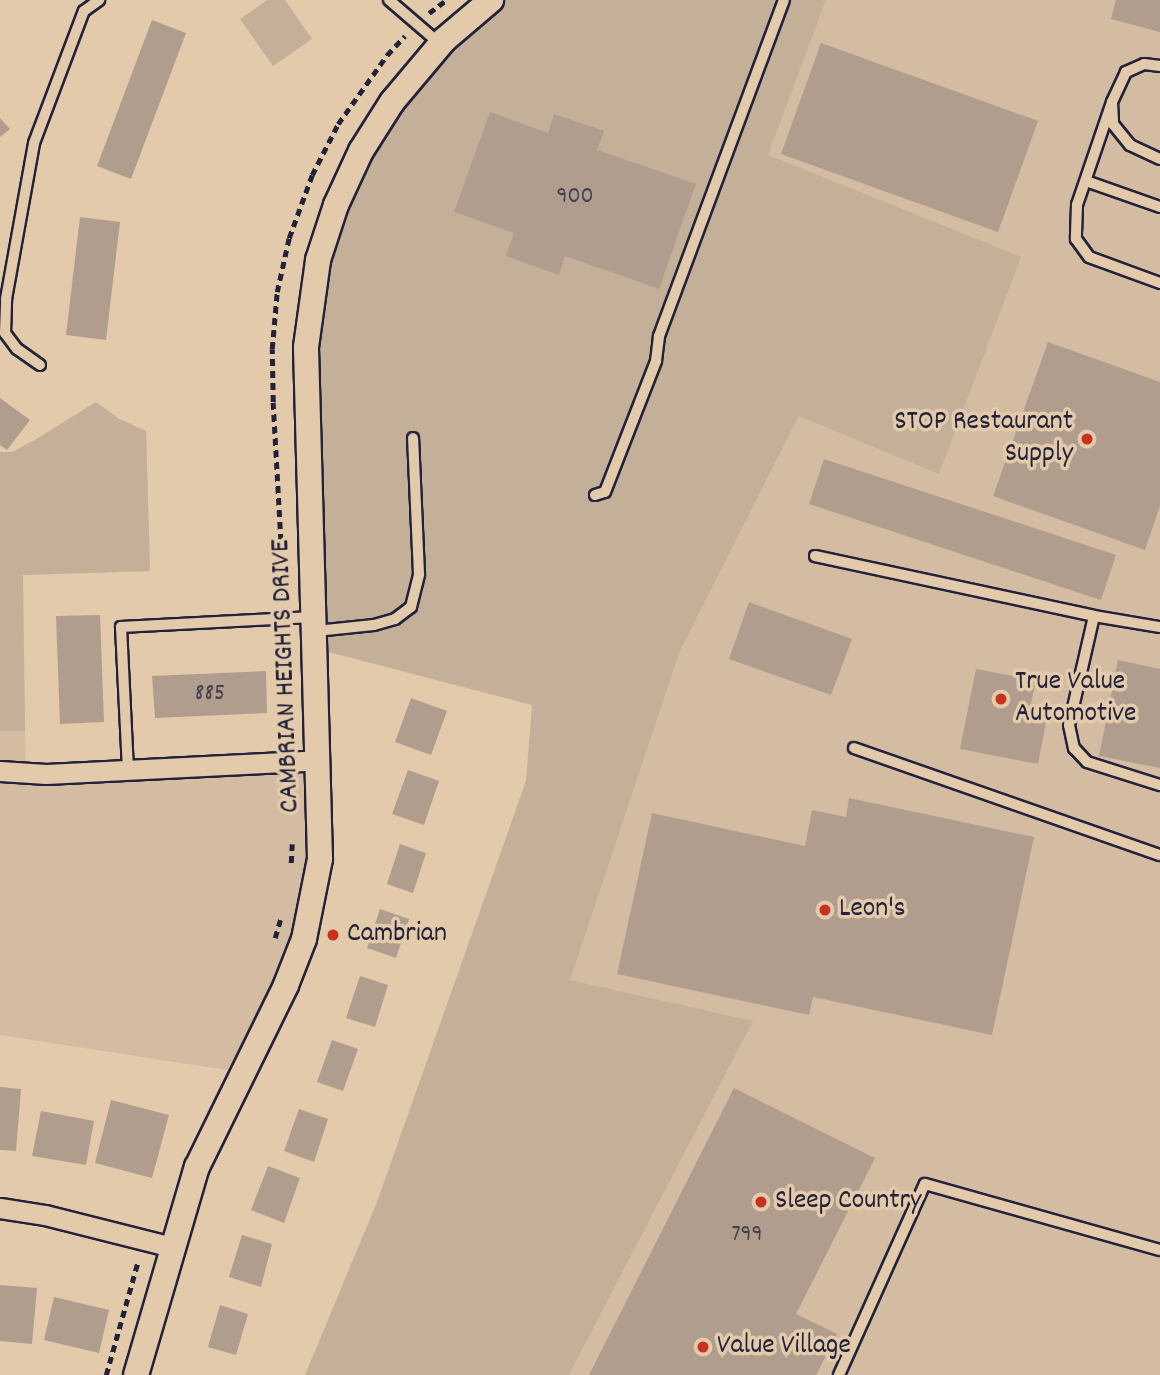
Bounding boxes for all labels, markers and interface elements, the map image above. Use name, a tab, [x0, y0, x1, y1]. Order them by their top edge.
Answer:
house number: 900	[556, 184, 594, 212]
place label: STOP Restaurant Supply	[894, 406, 1073, 472]
marker: STOP Restaurant Supply	[1079, 431, 1095, 447]
street label: CAMBRIAN HEIGHTS DRIVE	[265, 539, 309, 813]
place label: True Value Automotive	[1015, 666, 1136, 732]
house number: 885	[195, 681, 225, 709]
marker: True Value Automotive	[993, 691, 1009, 707]
place label: Leon's	[839, 893, 905, 927]
marker: Leon's	[817, 902, 833, 918]
place label: Cambrian	[347, 918, 447, 952]
marker: Cambrian	[325, 927, 341, 943]
place label: Sleep Country	[775, 1185, 921, 1219]
marker: Sleep Country	[753, 1194, 769, 1210]
house number: 799	[731, 1222, 763, 1250]
place label: Value Village	[717, 1330, 851, 1364]
marker: Value Village	[695, 1339, 711, 1355]

